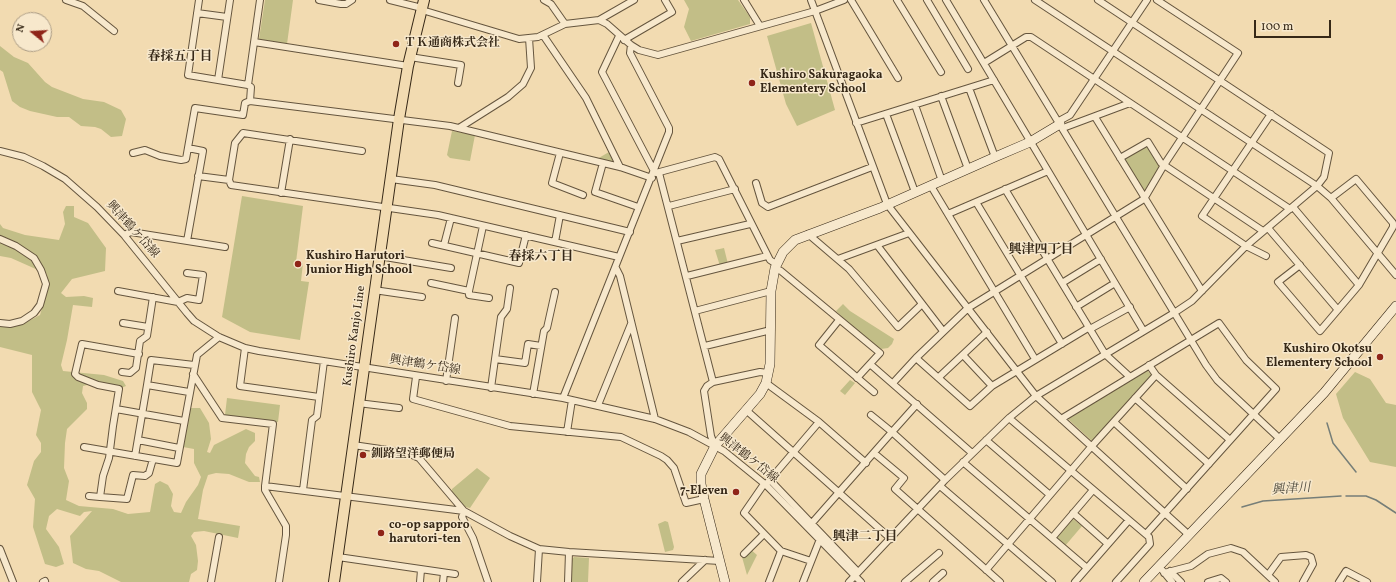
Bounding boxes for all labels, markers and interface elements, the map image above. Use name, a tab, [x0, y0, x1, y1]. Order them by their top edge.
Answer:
north arrow	[12, 12, 52, 52]
scale bar	[1256, 12, 1333, 38]
text: 100 m	[1261, 19, 1293, 35]
text: N	[13, 22, 29, 35]
place label: ＴＫ通商株式会社	[404, 37, 500, 51]
marker: ＴＫ通商株式会社	[391, 39, 401, 49]
district label: 春採五丁目	[148, 50, 212, 66]
place label: Kushiro Sakuragaoka Elementery School	[760, 69, 882, 97]
marker: Kushiro Sakuragaoka Elementery School	[747, 78, 757, 88]
street label: 興津鶴ケ岱線	[103, 198, 161, 262]
district label: 興津四丁目	[1009, 243, 1073, 259]
place label: Kushiro Harutori Junior High School	[306, 250, 412, 278]
district label: 春採六丁目	[509, 250, 573, 266]
marker: Kushiro Harutori Junior High School	[293, 259, 303, 269]
street label: Kushiro Kanjo Line	[341, 285, 369, 387]
place label: Kushiro Okotsu Elementery School	[1266, 343, 1372, 371]
marker: Kushiro Okotsu Elementery School	[1375, 352, 1385, 362]
street label: 興津鶴ケ岱線	[388, 353, 462, 379]
street label: 興津鶴ケ岱線	[715, 431, 781, 487]
place label: 釧路望洋郵便局	[371, 448, 455, 462]
marker: 釧路望洋郵便局	[358, 450, 368, 460]
water label: 興津川	[1271, 481, 1311, 499]
place label: 7-Eleven	[680, 485, 728, 499]
marker: 7-Eleven	[731, 487, 741, 497]
place label: co-op sapporo harutori-ten	[389, 519, 470, 547]
marker: co-op sapporo harutori-ten	[376, 528, 386, 538]
district label: 興津二丁目	[833, 530, 897, 546]

